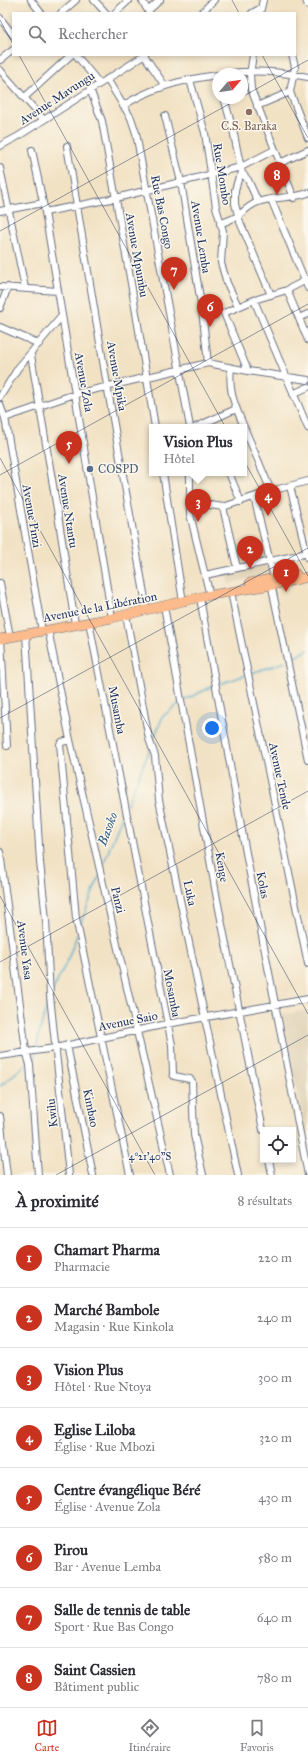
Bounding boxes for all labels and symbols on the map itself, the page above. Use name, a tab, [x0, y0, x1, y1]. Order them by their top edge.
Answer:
street label: Avenue Mavungu	[16, 68, 98, 129]
north arrow	[212, 68, 248, 104]
marker: C.S. Baraka	[244, 107, 254, 117]
place label: C.S. Baraka	[221, 119, 278, 133]
street label: Rue Mombo	[210, 142, 234, 206]
pin: 8	[264, 162, 290, 195]
street label: Rue Bas Congo	[147, 174, 176, 250]
street label: Avenue Lemba	[188, 199, 214, 275]
street label: Avenue Mpumbu	[123, 211, 151, 299]
pin: 7	[161, 257, 187, 290]
pin: 6	[197, 294, 223, 327]
street label: Avenue Mpika	[104, 339, 130, 413]
street label: Avenue Zola	[72, 350, 96, 414]
pin: 5	[56, 431, 82, 464]
place label: COSPD	[98, 462, 139, 476]
marker: COSPD	[85, 464, 95, 474]
street label: Avenue Ntantu	[55, 472, 81, 550]
street label: Avenue Pinzi	[19, 482, 45, 549]
pin: 4	[255, 483, 281, 516]
pin: 3	[185, 489, 211, 522]
pin: 2	[237, 536, 263, 569]
pin: 1	[273, 559, 299, 592]
street label: Avenue de la Libération	[41, 589, 159, 625]
street label: Musamba	[105, 685, 129, 736]
your location	[202, 718, 222, 738]
street label: Avenue Tende	[266, 740, 294, 811]
water label: Basoko	[94, 810, 122, 849]
street label: Kenge	[211, 851, 232, 883]
street label: Kolas	[254, 870, 272, 900]
street label: Luka	[180, 879, 200, 908]
street label: Panzi	[108, 885, 128, 915]
street label: Avenue Yasa	[14, 918, 36, 982]
street label: Mosamba	[160, 968, 184, 1019]
street label: Avenue Saio	[96, 1008, 159, 1034]
street label: Kimbao	[80, 1088, 102, 1128]
street label: Kwilu	[43, 1097, 60, 1128]
text: 4°21'40"S	[129, 1151, 171, 1163]

